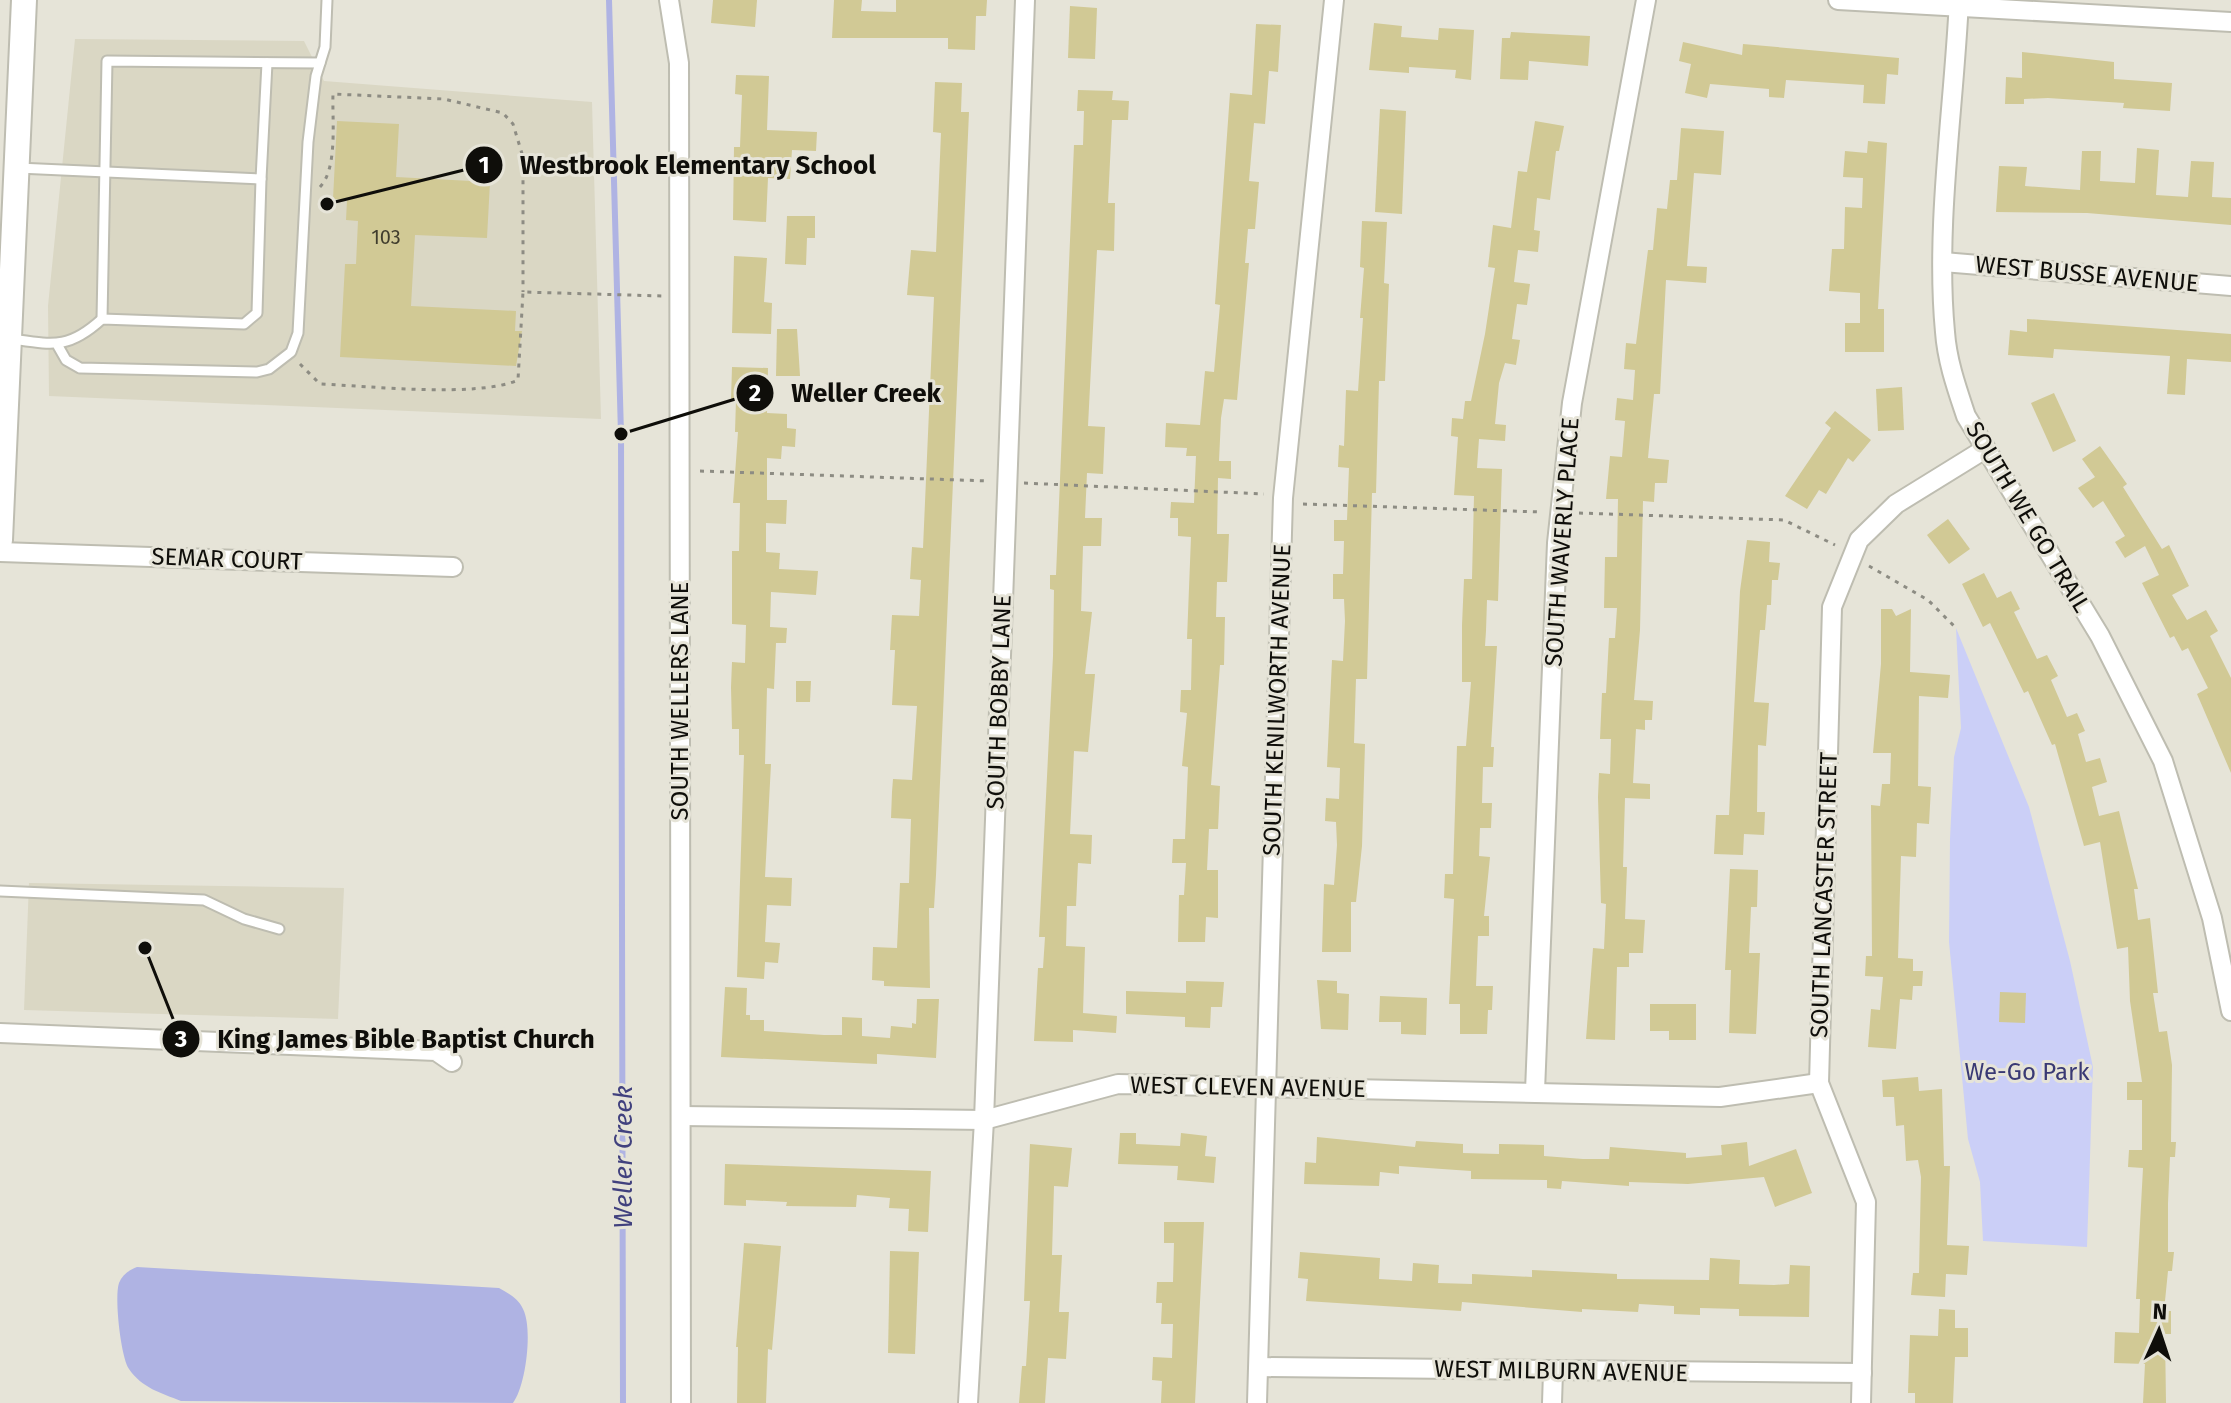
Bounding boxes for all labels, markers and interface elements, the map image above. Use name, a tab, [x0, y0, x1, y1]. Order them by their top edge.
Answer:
callout: Westbrook Elementary School	[464, 140, 892, 190]
text: Westbrook Elementary School	[520, 150, 876, 181]
text: 1	[478, 151, 490, 179]
house number: 103	[371, 225, 401, 249]
street label: WEST BUSSE AVENUE	[1974, 250, 2200, 298]
callout: Weller Creek	[735, 368, 957, 418]
text: Weller Creek	[791, 378, 941, 409]
text: 2	[749, 379, 761, 407]
street label: SOUTH WAVERLY PLACE	[1539, 416, 1585, 668]
street label: SOUTH WE GO TRAIL	[1960, 417, 2096, 617]
street label: SEMAR COURT	[151, 542, 304, 576]
street label: SOUTH KENILWORTH AVENUE	[1258, 543, 1296, 857]
street label: SOUTH WELLERS LANE	[666, 582, 694, 820]
street label: SOUTH BOBBY LANE	[981, 594, 1017, 810]
street label: SOUTH LANCASTER STREET	[1805, 751, 1843, 1039]
callout: King James Bible Baptist Church	[161, 1014, 611, 1064]
text: King James Bible Baptist Church	[217, 1024, 595, 1055]
text: 3	[174, 1025, 187, 1053]
park label: We-Go Park	[1964, 1058, 2090, 1086]
street label: WEST CLEVEN AVENUE	[1130, 1071, 1366, 1103]
water label: Weller Creek	[608, 1085, 639, 1229]
north arrow	[2119, 1291, 2199, 1371]
text: N	[2152, 1298, 2168, 1325]
street label: WEST MILBURN AVENUE	[1434, 1355, 1688, 1387]

